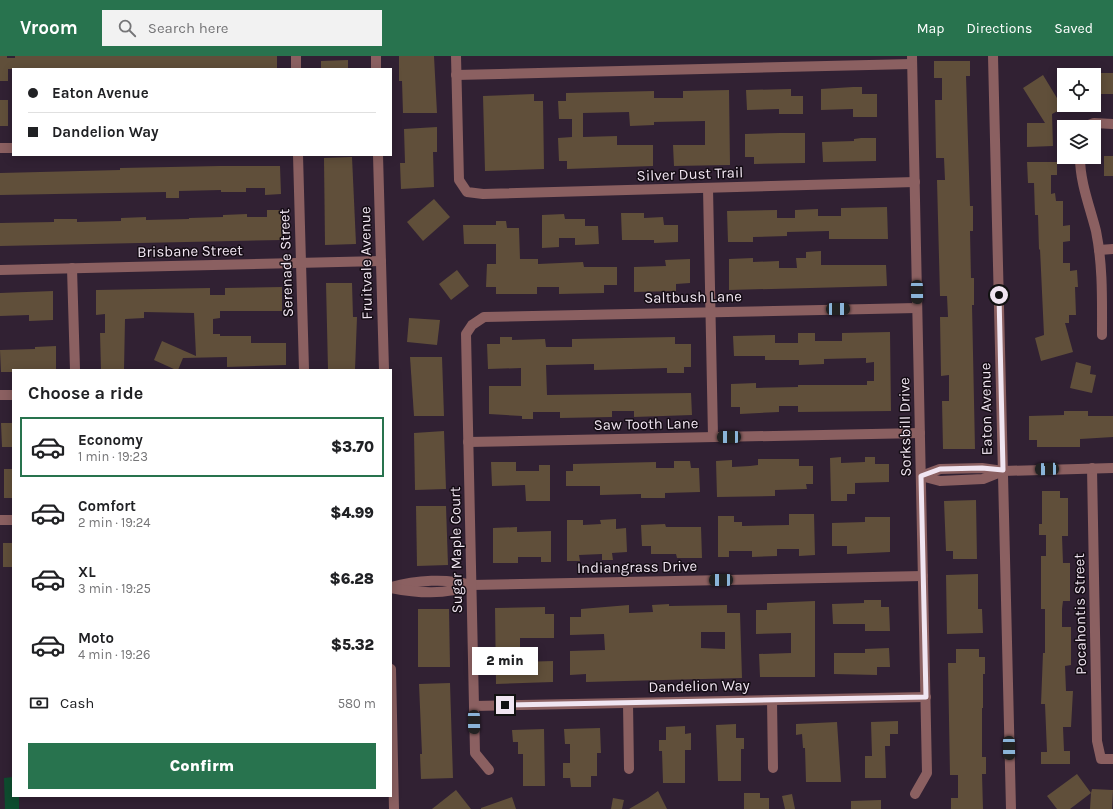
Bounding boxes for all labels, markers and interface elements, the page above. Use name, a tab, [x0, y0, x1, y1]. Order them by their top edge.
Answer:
search box	[102, 10, 382, 46]
text: Vroom	[20, 17, 78, 39]
icon: search	[116, 17, 138, 39]
text: Search here	[148, 19, 229, 37]
text: Map	[917, 20, 945, 37]
text: Directions	[967, 20, 1032, 37]
text: Saved	[1054, 20, 1093, 37]
map controls	[1057, 68, 1101, 164]
button: locate	[1057, 68, 1101, 112]
text: Eaton Avenue	[52, 84, 149, 102]
button: layers	[1057, 120, 1101, 164]
text: Dandelion Way	[52, 123, 159, 141]
street label: Silver Dust Trail	[636, 163, 744, 185]
street label: Fruitvale Avenue	[356, 206, 376, 320]
street label: Serenade Street	[275, 208, 297, 318]
street label: Brisbane Street	[137, 241, 243, 261]
car	[911, 280, 923, 304]
route start	[990, 286, 1008, 304]
street label: Saltbush Lane	[644, 287, 742, 307]
car	[826, 303, 850, 315]
street label: Eaton Avenue	[976, 363, 996, 455]
street label: Sorksbill Drive	[895, 377, 915, 477]
text: Choose a ride	[28, 382, 143, 404]
street label: Saw Tooth Lane	[593, 414, 699, 434]
icon: car	[30, 429, 66, 465]
text: Economy	[78, 431, 143, 449]
car	[717, 431, 741, 443]
text: $3.70	[331, 438, 374, 456]
text: 1 min · 19:23	[78, 449, 148, 464]
car	[1035, 463, 1059, 475]
street label: Sugar Maple Court	[446, 486, 466, 613]
icon: car	[30, 495, 66, 531]
text: Comfort	[78, 497, 136, 515]
text: $4.99	[330, 504, 374, 522]
text: 2 min · 19:24	[78, 515, 151, 530]
street label: Pocahontis Street	[1070, 553, 1090, 675]
street label: Indiangrass Drive	[577, 557, 697, 577]
icon: car	[30, 561, 66, 597]
text: XL	[78, 563, 96, 581]
text: $6.28	[330, 570, 374, 588]
car	[709, 574, 733, 586]
text: 3 min · 19:25	[78, 581, 151, 596]
icon: car	[30, 627, 66, 663]
text: Moto	[78, 629, 114, 647]
text: $5.32	[331, 636, 374, 654]
text: 4 min · 19:26	[78, 647, 151, 662]
callout: 2 min	[472, 647, 538, 675]
text: 2 min	[486, 653, 524, 668]
street label: Dandelion Way	[648, 676, 750, 696]
icon: cash	[28, 692, 50, 714]
text: Cash	[60, 694, 94, 712]
text: 580 m	[338, 696, 376, 711]
route end	[496, 696, 514, 714]
car	[468, 710, 480, 734]
car	[1003, 736, 1015, 760]
button: Confirm	[28, 743, 376, 789]

